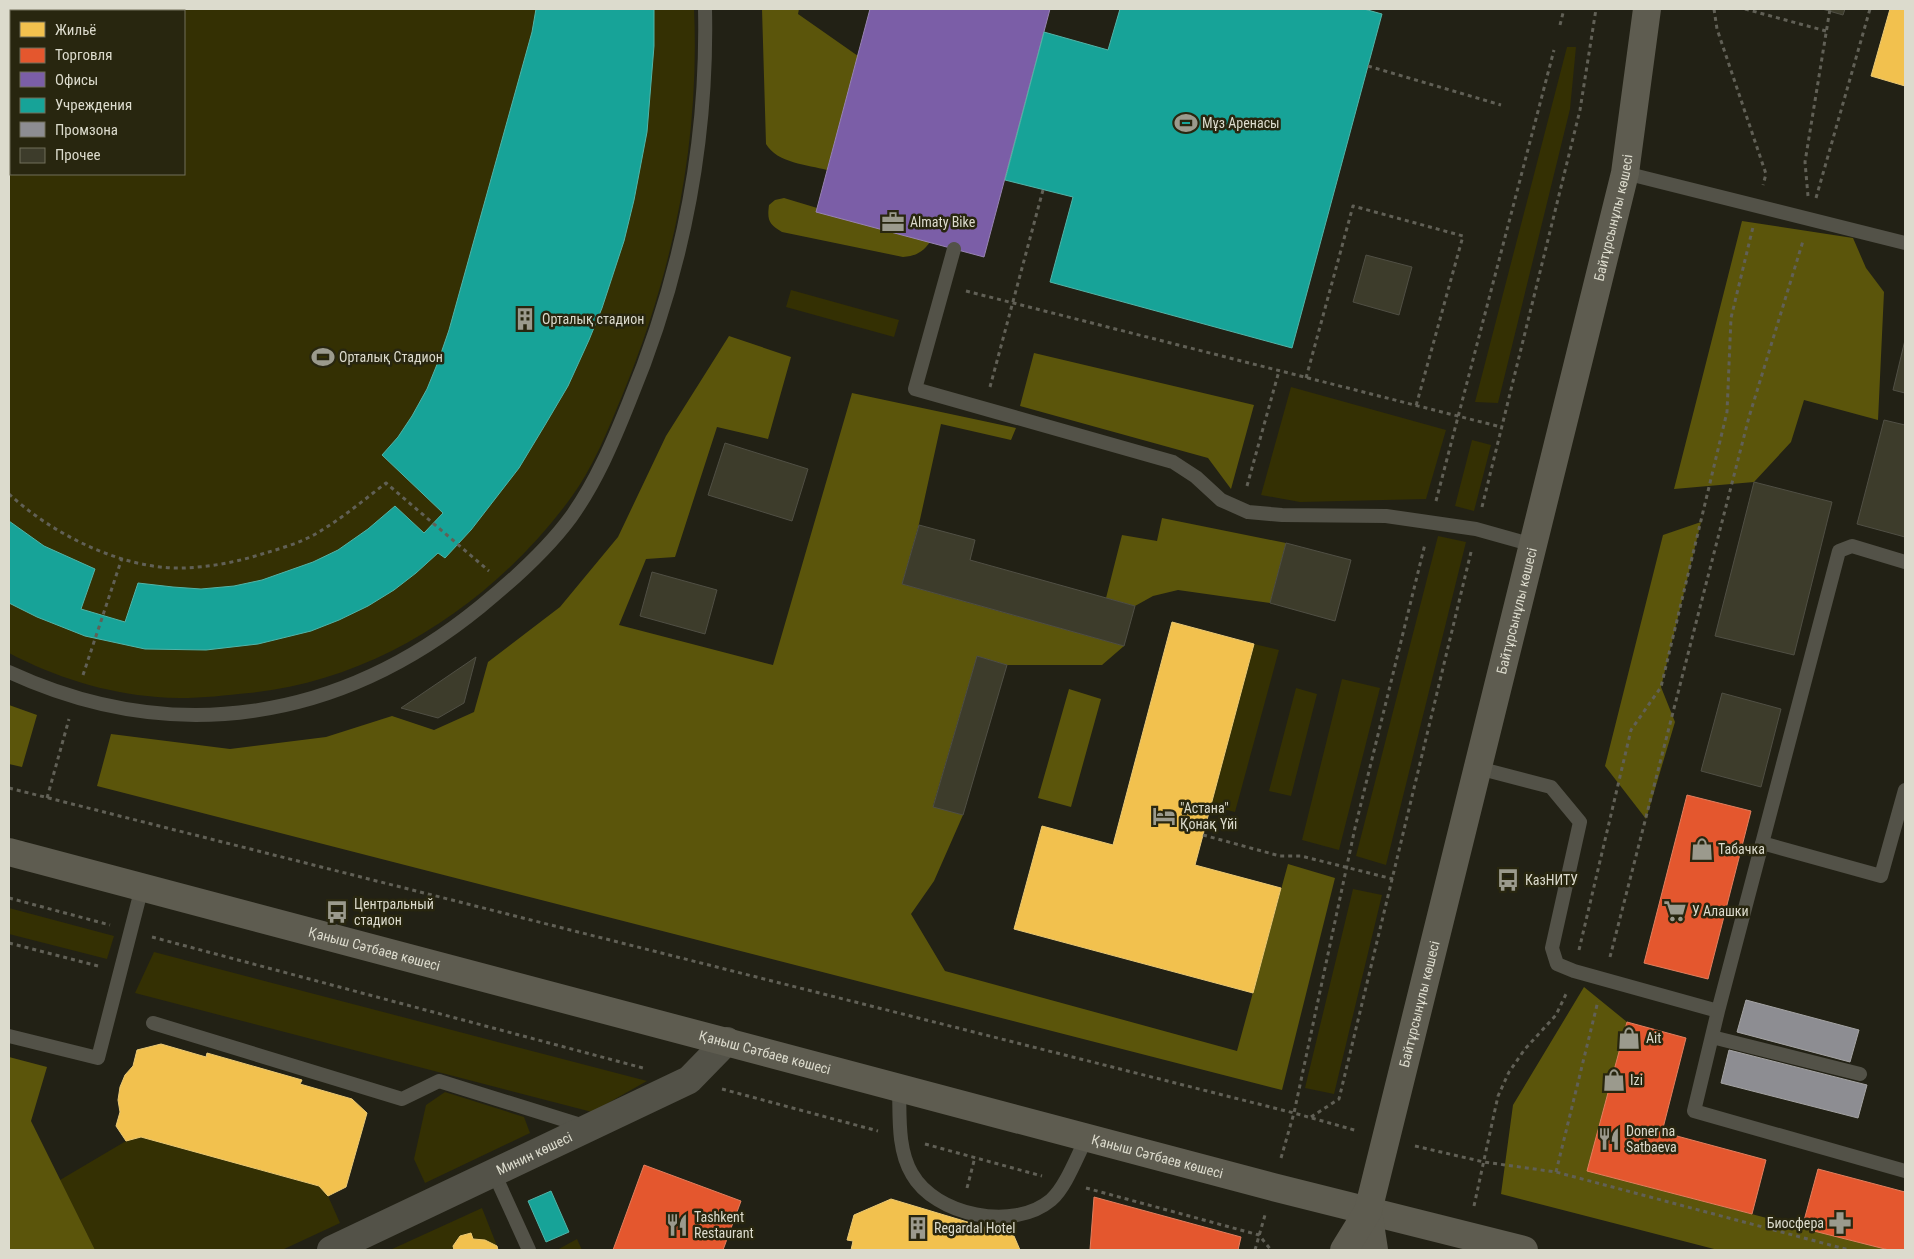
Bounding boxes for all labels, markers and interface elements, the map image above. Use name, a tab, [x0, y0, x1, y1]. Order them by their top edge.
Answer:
legend	[10, 10, 185, 175]
text: Жильё	[55, 21, 96, 39]
text: Торговля	[55, 46, 112, 64]
text: Офисы	[55, 71, 98, 89]
text: Учреждения	[55, 96, 132, 114]
sports icon: Мұз Аренасы	[1173, 110, 1199, 136]
place label: Мұз Аренасы	[1202, 115, 1280, 131]
text: Промзона	[55, 121, 118, 139]
text: Прочее	[55, 146, 101, 164]
street label: Байтұрсынұлы көшесі	[1591, 153, 1635, 283]
office icon: Almaty Bike	[880, 209, 906, 235]
place label: Almaty Bike	[910, 214, 976, 230]
building icon: Орталық стадион	[512, 306, 538, 332]
place label: Орталық стадион	[542, 311, 644, 327]
sports icon: Орталық Стадион	[310, 344, 336, 370]
place label: Орталық Стадион	[339, 349, 443, 365]
street label: Байтұрсынұлы көшесі	[1493, 546, 1540, 676]
place label: "Астана" Қонақ Үйі	[1180, 800, 1237, 832]
hotel icon: "Астана" Қонақ Үйі	[1151, 803, 1177, 829]
shop icon: Табачка	[1689, 836, 1715, 862]
place label: Табачка	[1718, 841, 1765, 857]
bus stop icon: КазНИТУ	[1495, 867, 1521, 893]
place label: КазНИТУ	[1525, 872, 1578, 888]
place label: Центральный стадион	[354, 896, 434, 928]
supermarket icon: У Алашки	[1662, 898, 1688, 924]
bus stop icon: Центральный стадион	[324, 899, 350, 925]
place label: У Алашки	[1692, 903, 1749, 919]
street label: Қаныш Сәтбаев көшесі	[307, 924, 442, 974]
street label: Байтұрсынұлы көшесі	[1396, 939, 1443, 1069]
shop icon: Ait	[1616, 1025, 1642, 1051]
street label: Қаныш Сәтбаев көшесі	[697, 1027, 832, 1077]
place label: Ait	[1646, 1030, 1661, 1046]
shop icon: Izi	[1601, 1067, 1627, 1093]
place label: Izi	[1630, 1072, 1643, 1088]
place label: Doner na Satbaeva	[1626, 1123, 1677, 1155]
restaurant icon: Doner na Satbaeva	[1596, 1126, 1622, 1152]
street label: Минин көшесі	[494, 1129, 575, 1178]
street label: Қаныш Сәтбаев көшесі	[1090, 1131, 1225, 1181]
place label: Tashkent Restaurant	[694, 1209, 754, 1241]
pharmacy icon: Биосфера	[1827, 1210, 1853, 1236]
restaurant icon: Tashkent Restaurant	[664, 1212, 690, 1238]
building icon: Regardal Hotel	[905, 1215, 931, 1241]
place label: Биосфера	[1767, 1215, 1824, 1231]
place label: Regardal Hotel	[934, 1220, 1015, 1236]

